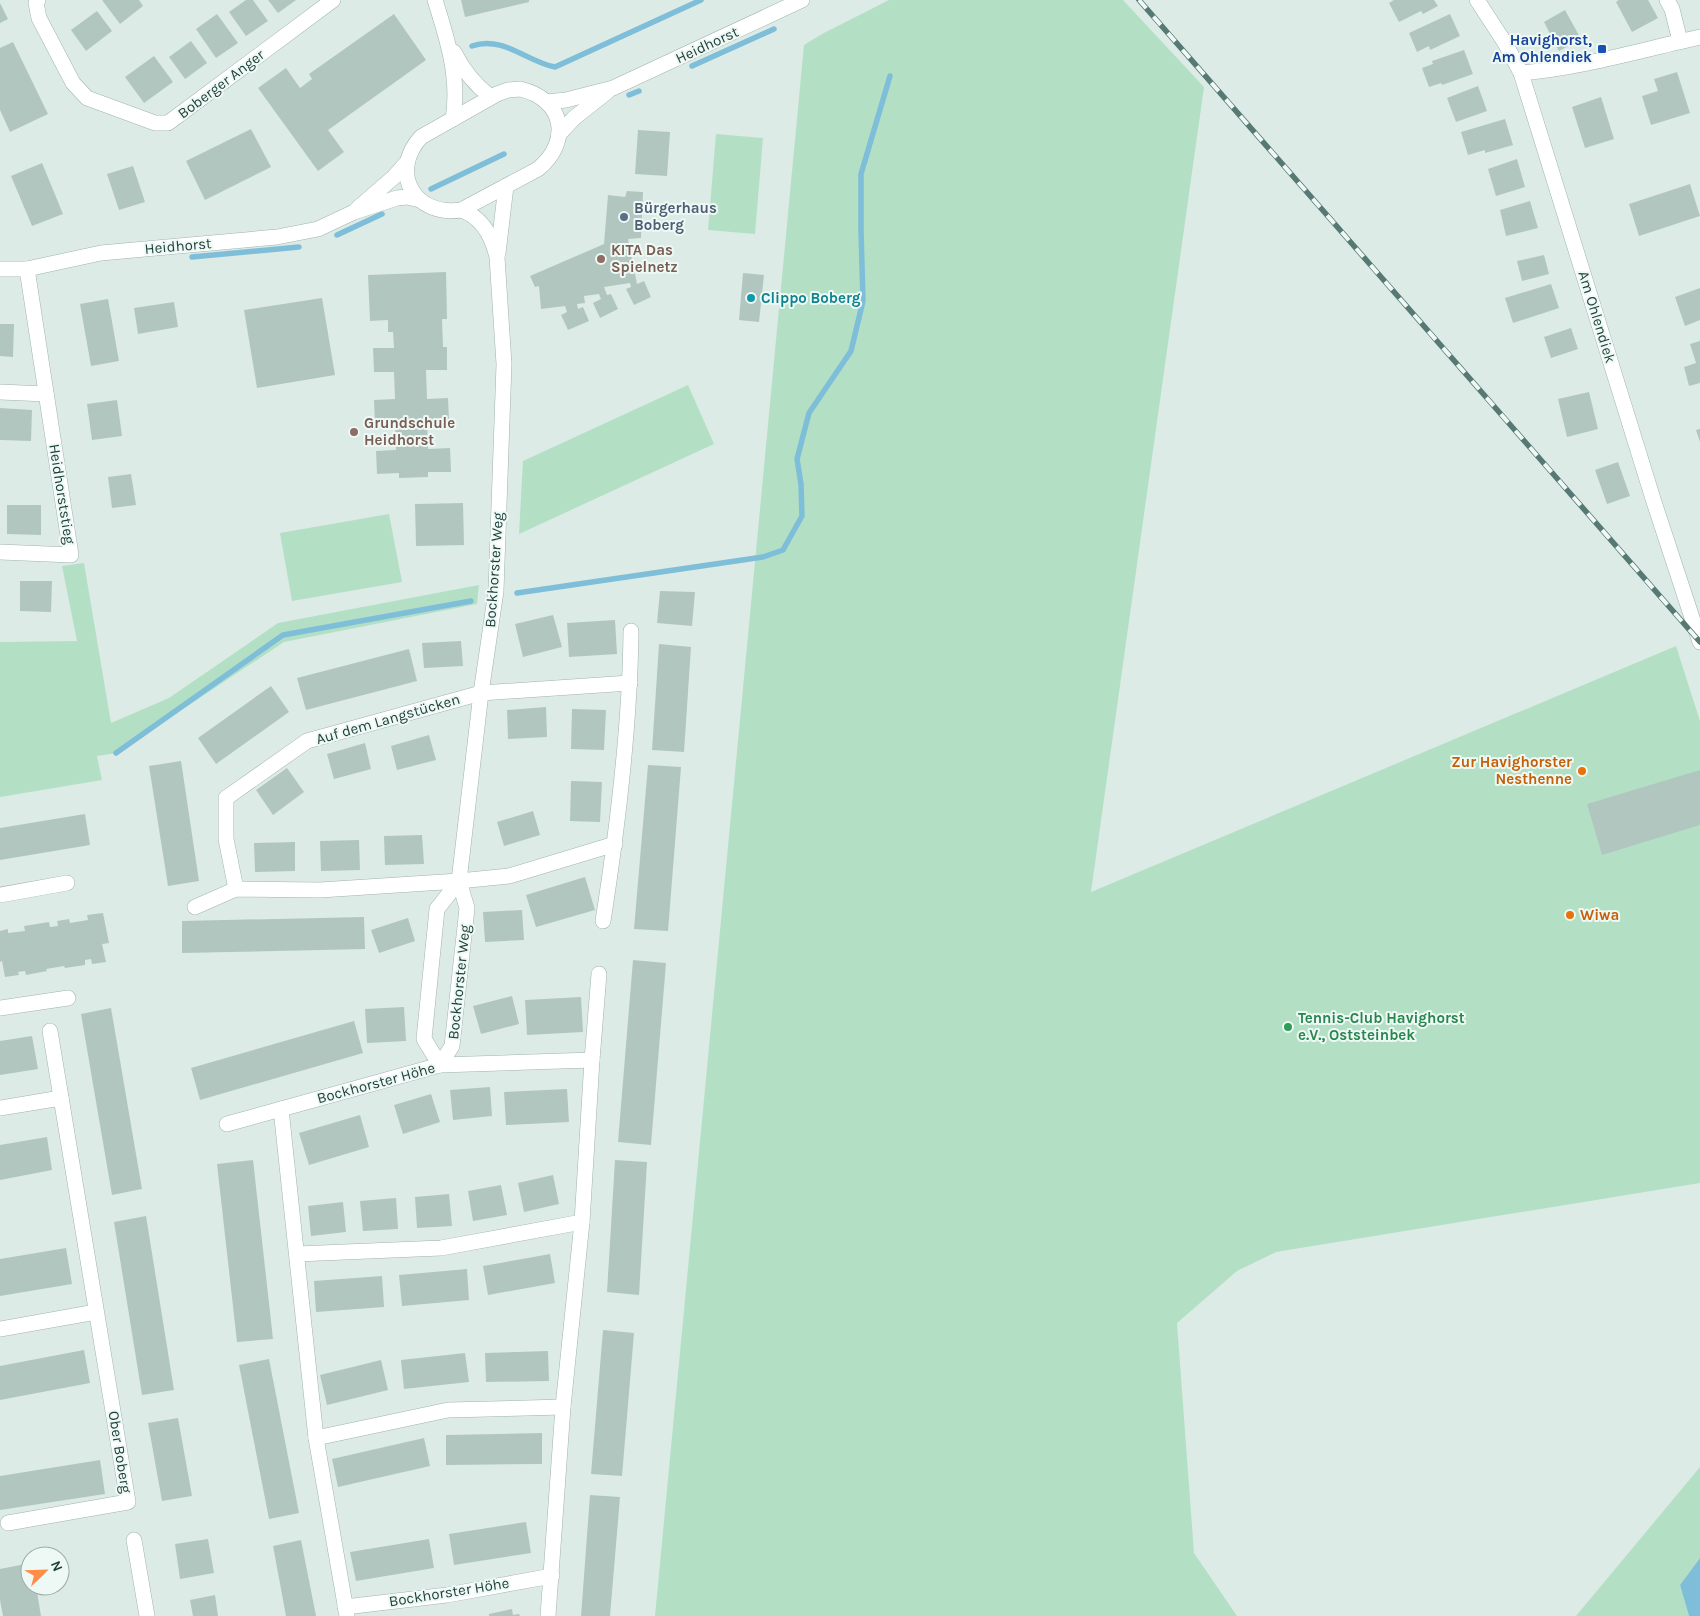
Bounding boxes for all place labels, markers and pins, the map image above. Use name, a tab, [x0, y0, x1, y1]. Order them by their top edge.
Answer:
place label: Havighorst, Am Ohlendiek	[1492, 31, 1592, 66]
marker: Havighorst, Am Ohlendiek	[1596, 43, 1608, 55]
place label: Bürgerhaus Boberg	[634, 199, 717, 234]
marker: Bürgerhaus Boberg	[618, 211, 630, 223]
place label: KITA Das Spielnetz	[611, 241, 678, 276]
marker: KITA Das Spielnetz	[595, 253, 607, 265]
place label: Clippo Boberg	[761, 289, 861, 307]
marker: Clippo Boberg	[745, 292, 757, 304]
place label: Grundschule Heidhorst	[364, 414, 455, 449]
marker: Grundschule Heidhorst	[348, 426, 360, 438]
place label: Zur Havighorster Nesthenne	[1451, 753, 1572, 788]
marker: Zur Havighorster Nesthenne	[1576, 765, 1588, 777]
place label: Wiwa	[1580, 906, 1619, 924]
marker: Wiwa	[1564, 909, 1576, 921]
place label: Tennis-Club Havighorst e.V., Oststeinbek	[1298, 1009, 1465, 1044]
marker: Tennis-Club Havighorst e.V., Oststeinbek	[1282, 1021, 1294, 1033]

